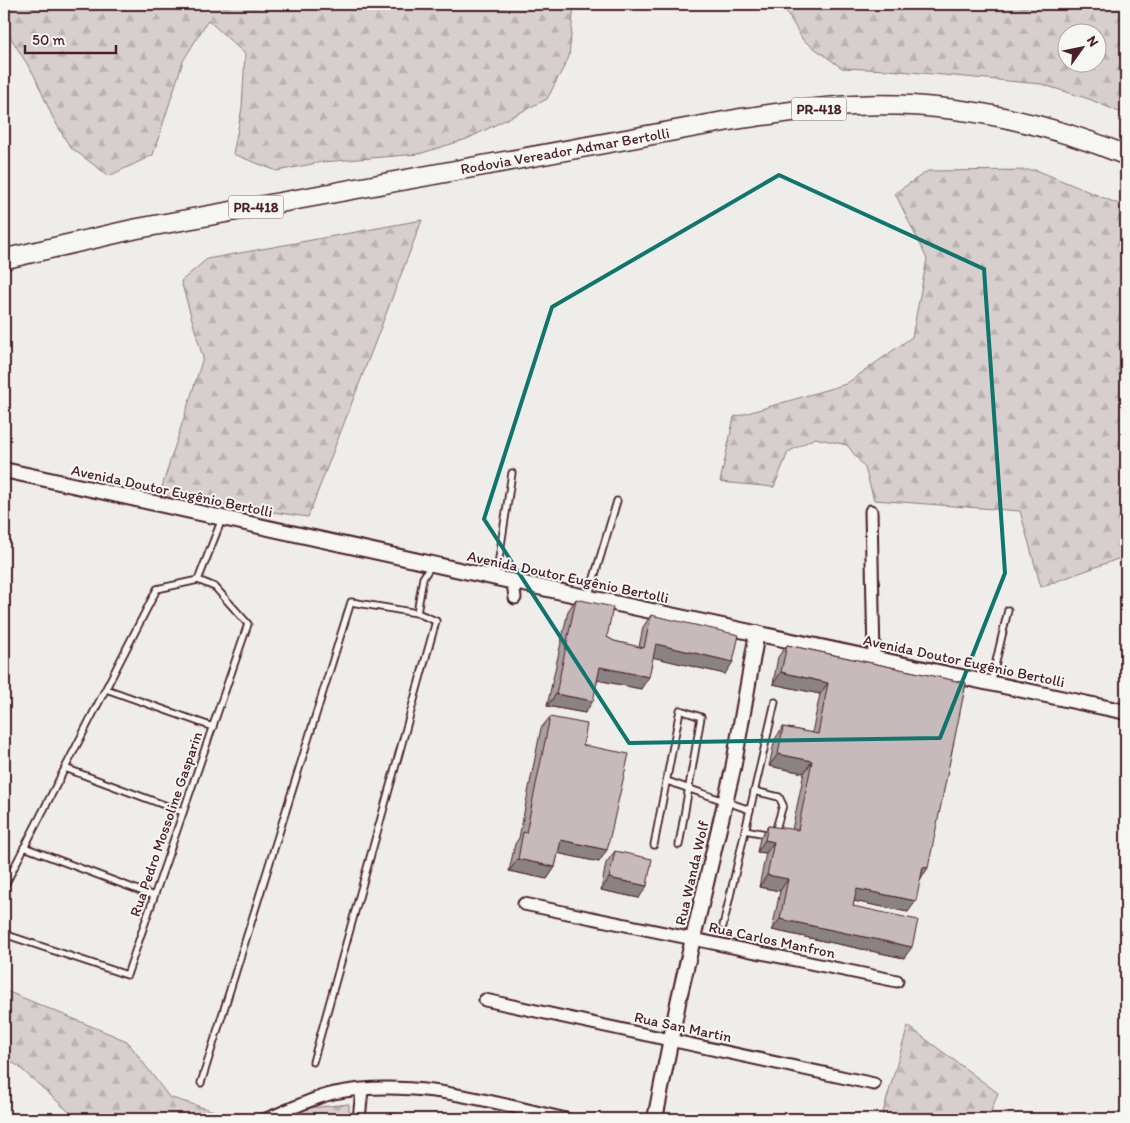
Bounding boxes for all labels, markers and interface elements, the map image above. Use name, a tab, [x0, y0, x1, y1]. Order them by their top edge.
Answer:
scale bar	[25, 22, 116, 54]
north arrow	[1058, 22, 1108, 72]
text: 50 m	[32, 31, 65, 49]
text: N	[1083, 33, 1102, 50]
road number: PR-418	[792, 98, 846, 120]
street label: Rodovia Vereador Admar Bertolli	[459, 124, 671, 178]
road number: PR-418	[228, 196, 284, 218]
street label: Avenida Doutor Eugênio Bertolli	[70, 461, 274, 521]
street label: Avenida Doutor Eugênio Bertolli	[466, 547, 670, 607]
street label: Avenida Doutor Eugênio Bertolli	[862, 631, 1066, 691]
street label: Rua Pedro Mossoline Gasparin	[126, 729, 206, 919]
street label: Rua Wanda Wolf	[671, 819, 713, 927]
street label: Rua Carlos Manfron	[707, 918, 837, 962]
street label: Rua San Martin	[633, 1008, 734, 1046]

